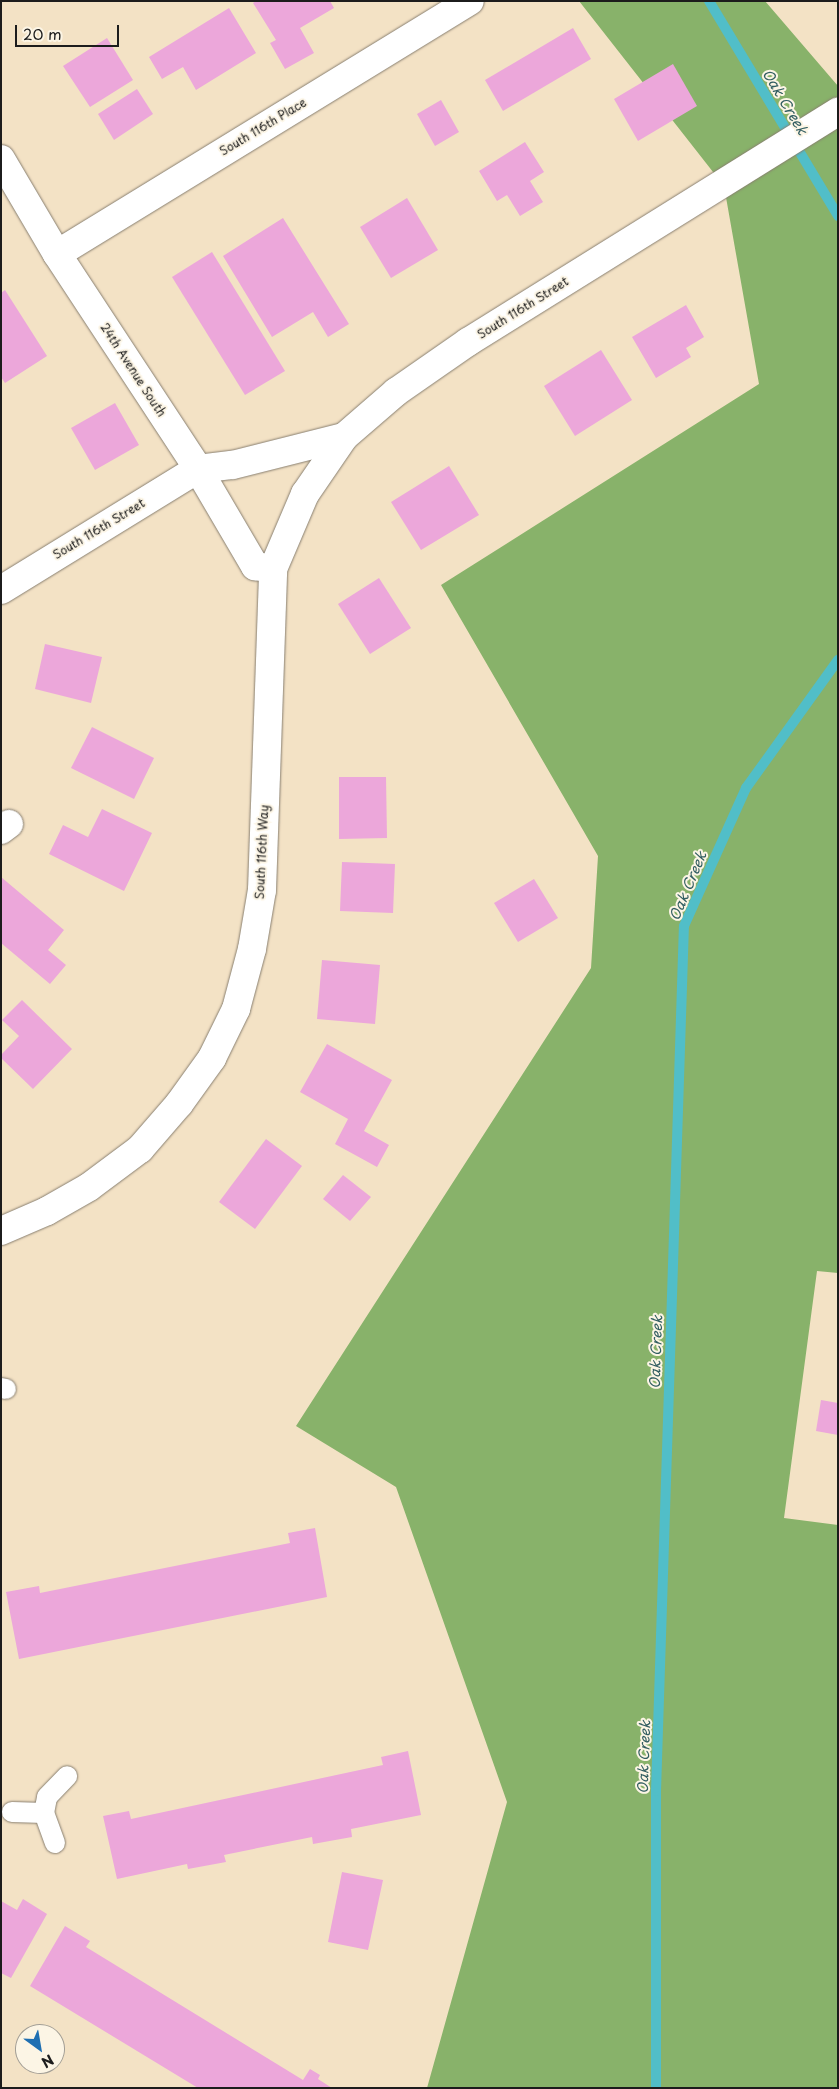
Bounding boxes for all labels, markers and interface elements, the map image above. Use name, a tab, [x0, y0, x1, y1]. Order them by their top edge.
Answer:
scale bar	[18, 15, 121, 47]
text: 20 m	[23, 22, 62, 45]
water label: Oak Creek	[759, 66, 811, 138]
street label: South 116th Place	[216, 95, 310, 159]
street label: South 116th Street	[474, 274, 572, 342]
street label: 24th Avenue South	[97, 320, 169, 420]
street label: South 116th Street	[49, 495, 149, 563]
street label: South 116th Way	[252, 803, 272, 901]
water label: Oak Creek	[666, 849, 710, 923]
water label: Oak Creek	[646, 1315, 666, 1389]
water label: Oak Creek	[634, 1720, 654, 1794]
north arrow	[15, 2024, 65, 2074]
text: N	[37, 2049, 58, 2073]

